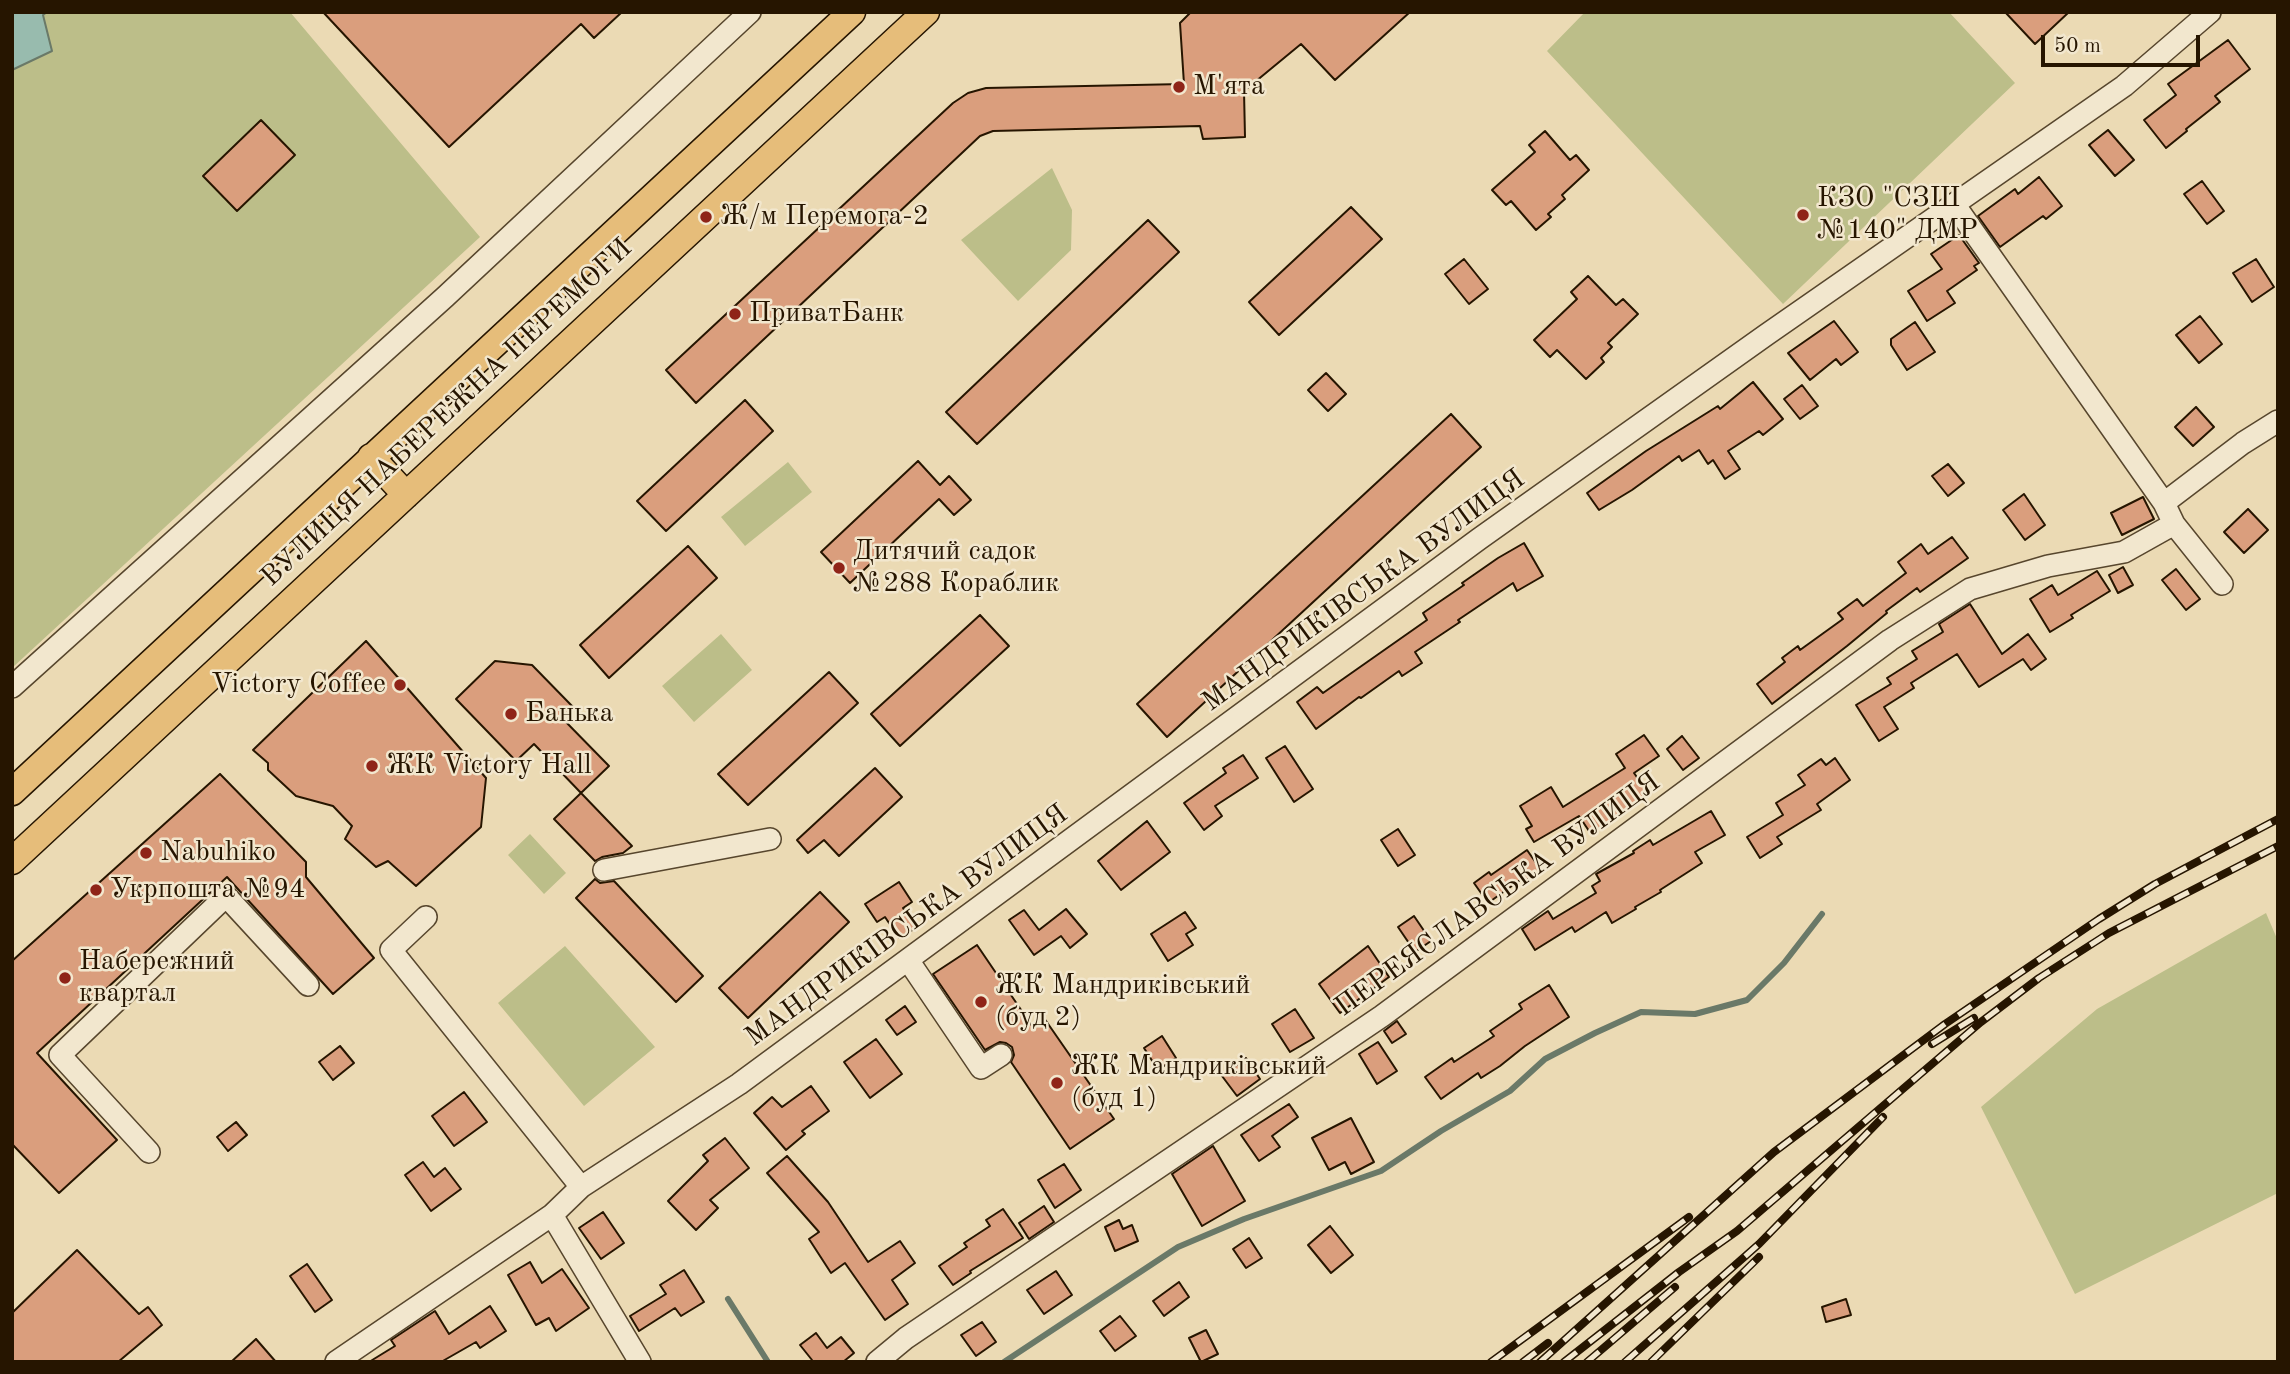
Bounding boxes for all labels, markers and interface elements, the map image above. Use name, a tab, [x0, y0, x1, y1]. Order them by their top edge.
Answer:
scale bar	[2045, 21, 2204, 65]
text: 50 m	[2054, 36, 2101, 57]
place label: М'ята	[1193, 70, 1265, 104]
marker: М'ята	[1171, 79, 1187, 95]
place label: КЗО "СЗШ №140" ДМР	[1817, 182, 1978, 248]
place label: Ж/м Перемога-2	[720, 200, 929, 234]
marker: КЗО "СЗШ №140" ДМР	[1795, 207, 1811, 223]
marker: Ж/м Перемога-2	[698, 209, 714, 225]
street label: ВУЛИЦЯ НАБЕРЕЖНА ПЕРЕМОГИ	[254, 232, 640, 594]
place label: ПриватБанк	[749, 297, 904, 331]
marker: ПриватБанк	[727, 306, 743, 322]
street label: МАНДРИКІВСЬКА ВУЛИЦЯ	[1196, 463, 1532, 719]
place label: Дитячий садок №288 Кораблик	[853, 535, 1059, 601]
marker: Дитячий садок №288 Кораблик	[831, 560, 847, 576]
place label: Victory Coffee	[211, 668, 386, 702]
marker: Victory Coffee	[392, 677, 408, 693]
place label: Банька	[525, 697, 613, 731]
marker: Банька	[503, 706, 519, 722]
place label: ЖК Victory Hall	[386, 749, 591, 783]
marker: ЖК Victory Hall	[364, 758, 380, 774]
street label: ПЕРЕЯСЛАВСЬКА ВУЛИЦЯ	[1329, 766, 1667, 1024]
street label: МАНДРИКІВСЬКА ВУЛИЦЯ	[739, 798, 1075, 1054]
place label: Nabuhiko	[160, 836, 276, 870]
marker: Nabuhiko	[138, 845, 154, 861]
place label: Укрпошта №94	[110, 873, 306, 907]
marker: Укрпошта №94	[88, 882, 104, 898]
place label: Набережний квартал	[79, 945, 235, 1011]
place label: ЖК Мандриківський (буд 2)	[995, 969, 1250, 1035]
marker: Набережний квартал	[57, 970, 73, 986]
marker: ЖК Мандриківський (буд 2)	[973, 994, 989, 1010]
place label: ЖК Мандриківський (буд 1)	[1071, 1050, 1326, 1116]
marker: ЖК Мандриківський (буд 1)	[1049, 1075, 1065, 1091]

